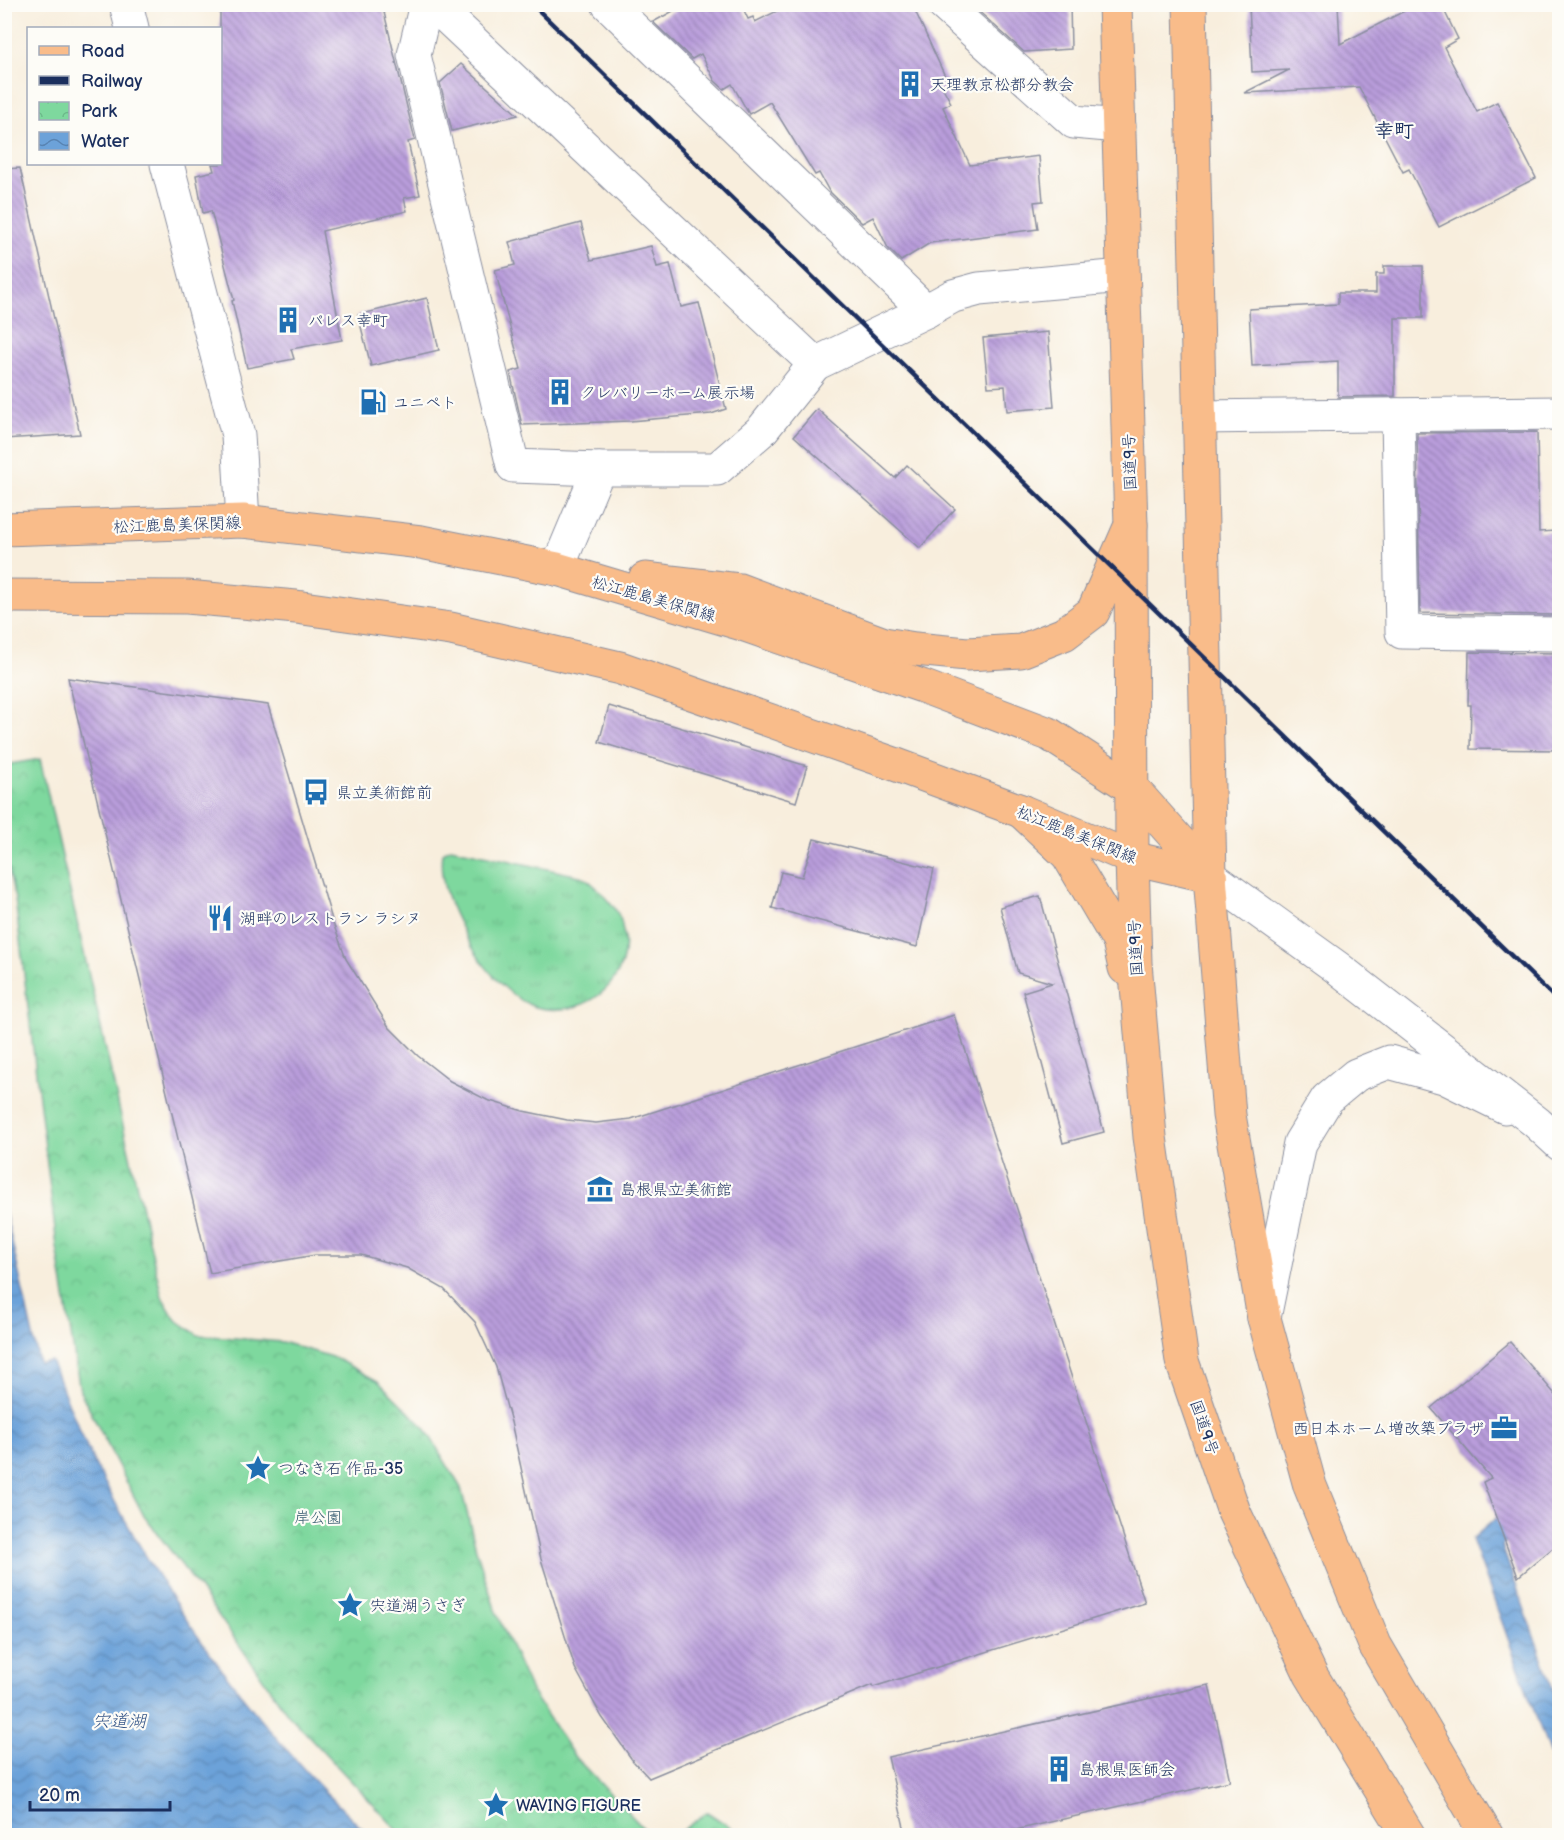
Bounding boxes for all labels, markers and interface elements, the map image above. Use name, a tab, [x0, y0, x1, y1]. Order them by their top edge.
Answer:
legend	[27, 27, 222, 165]
text: Road	[81, 41, 125, 62]
building icon: 天理教京松都分教会	[895, 69, 925, 99]
text: Railway	[81, 71, 143, 92]
place label: 天理教京松都分教会	[930, 76, 1074, 95]
text: Park	[81, 101, 117, 122]
district label: 幸町	[1374, 119, 1414, 143]
text: Water	[81, 131, 129, 152]
building icon: パレス幸町	[273, 305, 303, 335]
place label: パレス幸町	[308, 312, 388, 331]
building icon: クレバリーホーム展示場	[545, 377, 575, 407]
place label: クレバリーホーム展示場	[580, 384, 755, 403]
fuel station icon: ユニペト	[358, 387, 388, 417]
place label: ユニペト	[393, 394, 457, 413]
street label: 国道9号	[1120, 433, 1141, 491]
street label: 松江鹿島美保関線	[113, 514, 241, 537]
street label: 松江鹿島美保関線	[589, 573, 718, 626]
bus stop icon: 県立美術館前	[301, 777, 331, 807]
place label: 県立美術館前	[336, 784, 432, 803]
street label: 松江鹿島美保関線	[1014, 803, 1139, 868]
restaurant icon: 湖畔のレストラン ラシヌ	[205, 903, 235, 933]
place label: 湖畔のレストラン ラシヌ	[240, 910, 422, 929]
street label: 国道9号	[1126, 919, 1147, 977]
museum icon: 島根県立美術館	[585, 1174, 615, 1204]
place label: 島根県立美術館	[620, 1181, 732, 1200]
street label: 国道9号	[1185, 1397, 1222, 1458]
office icon: 西日本ホーム増改築プラザ	[1489, 1413, 1519, 1443]
place label: 西日本ホーム増改築プラザ	[1293, 1420, 1484, 1439]
place icon: つなき石 作品-35	[243, 1453, 273, 1483]
place label: つなき石 作品-35	[278, 1460, 403, 1479]
park label: 岸公園	[294, 1509, 342, 1528]
place icon: 宍道湖うさぎ	[335, 1590, 365, 1620]
place label: 宍道湖うさぎ	[370, 1597, 466, 1616]
water label: 宍道湖	[92, 1711, 148, 1732]
building icon: 島根県医師会	[1044, 1754, 1074, 1784]
place label: 島根県医師会	[1079, 1761, 1175, 1780]
scale bar	[30, 1774, 170, 1812]
text: 20 m	[39, 1785, 80, 1806]
place icon: WAVING FIGURE	[481, 1790, 511, 1820]
place label: WAVING FIGURE	[516, 1797, 641, 1816]

